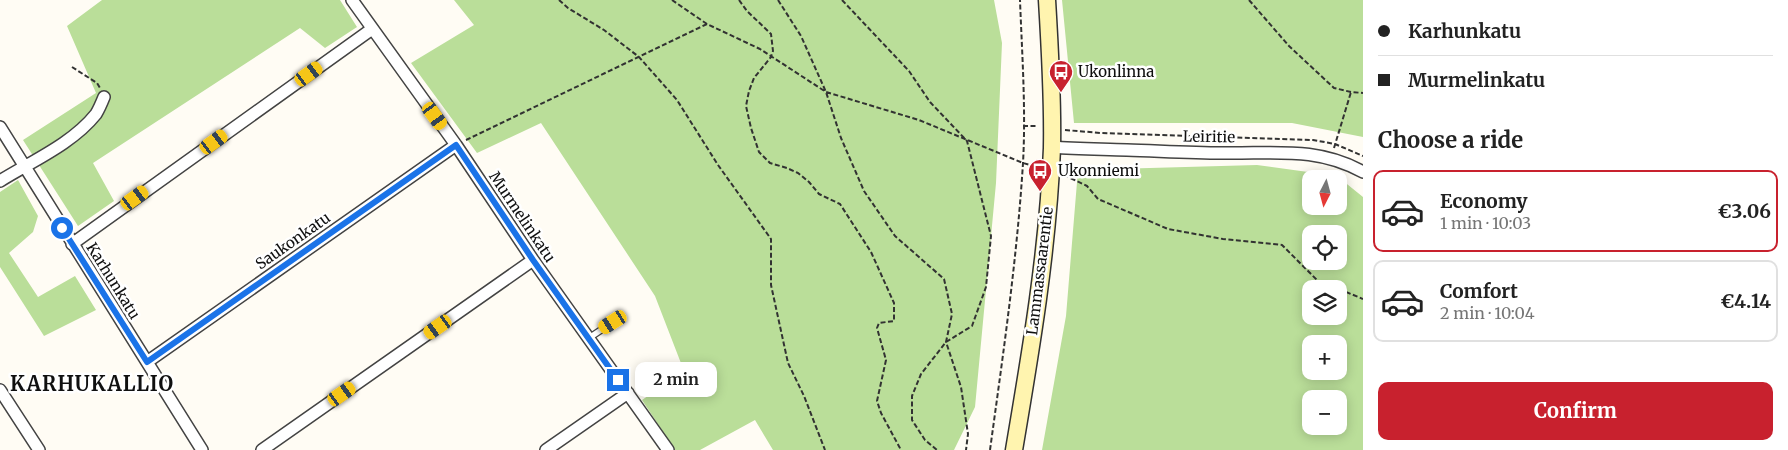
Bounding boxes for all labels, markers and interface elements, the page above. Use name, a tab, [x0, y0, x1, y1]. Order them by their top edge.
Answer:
text: Karhunkatu	[1408, 19, 1521, 43]
car	[292, 59, 325, 89]
bus stop icon: Ukonlinna	[1048, 59, 1074, 93]
place label: Ukonlinna	[1078, 62, 1154, 81]
text: Murmelinkatu	[1408, 68, 1545, 92]
car	[420, 99, 449, 133]
text: Choose a ride	[1378, 126, 1523, 154]
car	[197, 127, 230, 157]
street label: Leiritie	[1183, 127, 1235, 146]
bus stop icon: Ukonniemi	[1027, 158, 1053, 192]
place label: Ukonniemi	[1058, 161, 1139, 180]
street label: Murmelinkatu	[485, 168, 560, 266]
north arrow	[1302, 170, 1348, 215]
map controls	[1302, 170, 1347, 435]
car	[118, 183, 151, 213]
icon: car	[1380, 189, 1425, 234]
text: Economy	[1440, 189, 1528, 213]
text: €3.06	[1717, 199, 1771, 223]
street label: Lammassaarentie	[1022, 205, 1057, 336]
street label: Saukonkatu	[252, 208, 334, 273]
text: 1 min · 10:03	[1440, 213, 1531, 233]
route start	[51, 217, 73, 239]
button: locate	[1302, 225, 1347, 270]
street label: Karhunkatu	[82, 239, 144, 323]
icon: car	[1380, 279, 1425, 324]
text: Comfort	[1440, 279, 1518, 303]
button: layers	[1302, 280, 1347, 325]
text: €4.14	[1720, 289, 1771, 313]
text: 2 min · 10:04	[1440, 303, 1535, 323]
car	[596, 308, 629, 336]
car	[421, 312, 454, 342]
button: +	[1302, 335, 1347, 380]
callout: 2 min	[636, 362, 718, 398]
route end	[607, 369, 629, 391]
text: 2 min	[653, 369, 699, 389]
district label: KARHUKALLIO	[10, 371, 174, 396]
car	[325, 379, 358, 409]
button: Confirm	[1378, 382, 1773, 440]
button: −	[1302, 390, 1347, 435]

